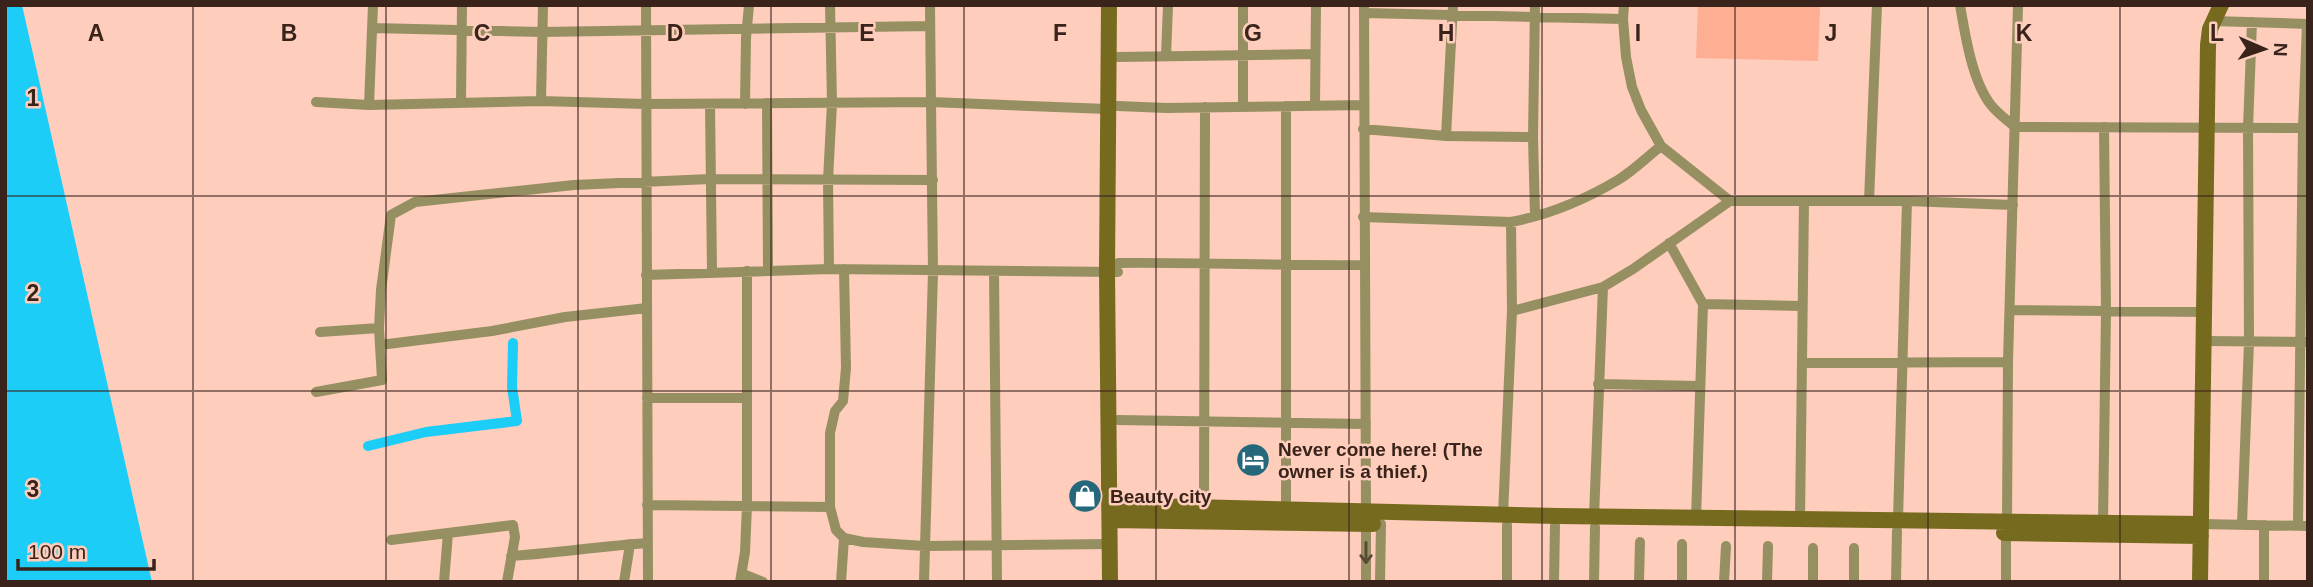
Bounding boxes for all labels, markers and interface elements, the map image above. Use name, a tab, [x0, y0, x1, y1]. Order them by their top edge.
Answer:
north arrow	[2229, 14, 2299, 84]
text: A	[88, 20, 104, 46]
text: B	[281, 20, 297, 46]
text: C	[474, 20, 490, 46]
text: D	[667, 20, 683, 46]
text: E	[859, 20, 875, 46]
text: F	[1053, 20, 1067, 46]
text: G	[1244, 20, 1262, 46]
text: H	[1438, 20, 1454, 46]
text: I	[1635, 20, 1641, 46]
text: J	[1825, 20, 1837, 46]
text: K	[2016, 20, 2033, 46]
text: L	[2210, 20, 2224, 46]
text: N	[2270, 42, 2291, 57]
text: 1	[27, 85, 40, 111]
text: 2	[27, 280, 39, 306]
place label: Never come here! (The owner is a thief.)	[1278, 439, 1483, 482]
hotel icon: Never come here! (The owner is a thief.)	[1234, 441, 1272, 479]
text: 3	[27, 476, 39, 502]
shop icon: Beauty city	[1066, 477, 1104, 515]
place label: Beauty city	[1110, 486, 1212, 507]
scale bar	[18, 528, 154, 572]
text: 100 m	[28, 540, 86, 563]
one-way arrow	[1359, 541, 1373, 564]

